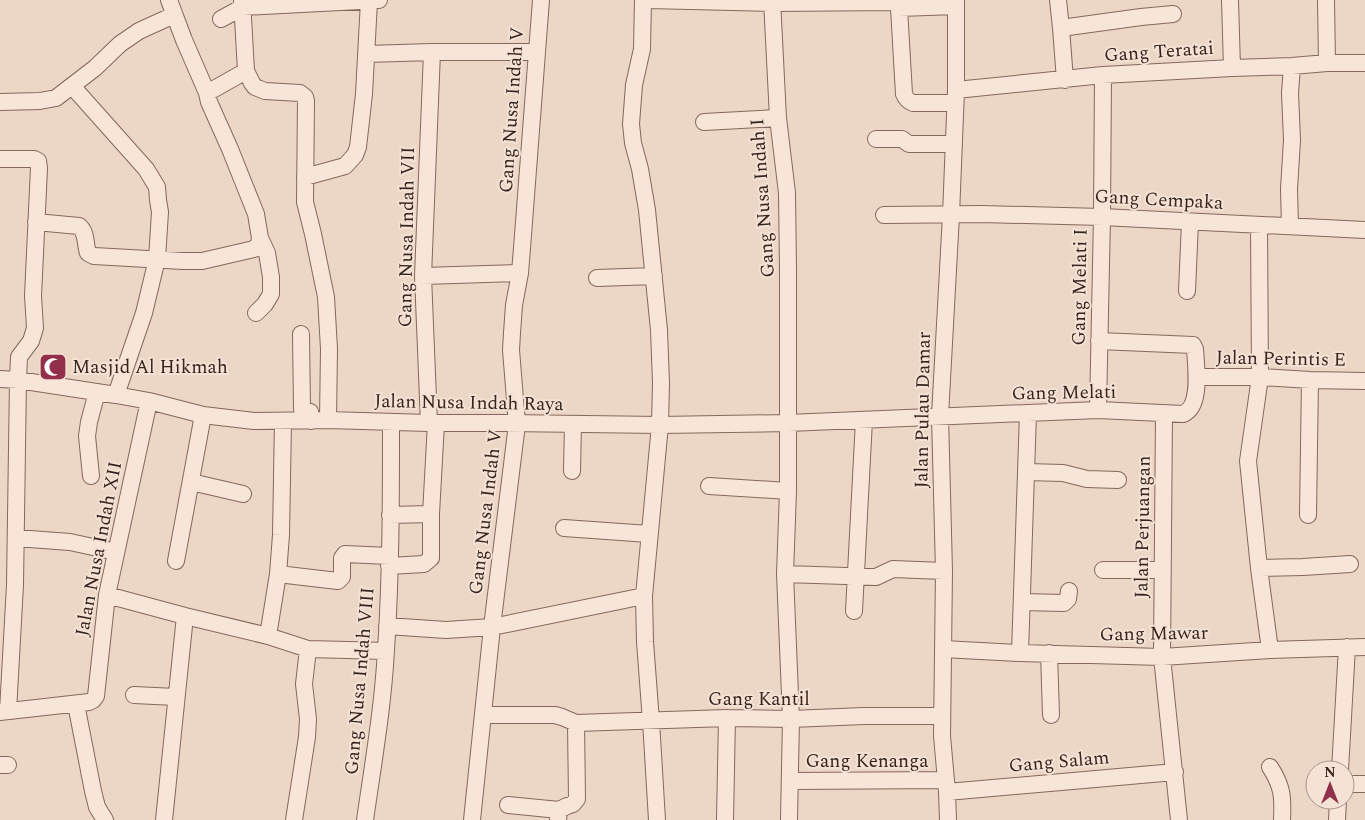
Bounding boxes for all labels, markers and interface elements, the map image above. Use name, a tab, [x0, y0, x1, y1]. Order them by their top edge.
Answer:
street label: Gang Nusa Indah V	[492, 26, 532, 194]
street label: Gang Teratai	[1103, 34, 1215, 70]
street label: Gang Nusa Indah I	[743, 117, 783, 279]
street label: Gang Nusa Indah VII	[391, 146, 423, 328]
street label: Gang Cempaka	[1094, 182, 1225, 218]
street label: Gang Melati I	[1064, 228, 1096, 346]
street label: Jalan Pulau Damar	[907, 331, 939, 489]
street label: Jalan Perintis E	[1216, 343, 1346, 375]
mosque icon: Masjid Al Hikmah	[38, 352, 68, 382]
place label: Masjid Al Hikmah	[72, 353, 228, 382]
street label: Gang Melati	[1011, 378, 1117, 408]
street label: Jalan Nusa Indah Raya	[374, 387, 565, 419]
street label: Gang Nusa Indah V	[461, 428, 511, 596]
street label: Jalan Perjuangan	[1127, 455, 1159, 599]
street label: Jalan Nusa Indah XII	[68, 459, 130, 639]
street label: Gang Nusa Indah VIII	[337, 586, 383, 776]
street label: Gang Mawar	[1099, 619, 1209, 649]
street label: Gang Kantil	[708, 685, 810, 714]
street label: Gang Salam	[1007, 743, 1111, 781]
street label: Gang Kenanga	[805, 747, 929, 776]
north arrow	[1305, 760, 1355, 810]
text: N	[1324, 762, 1336, 783]

